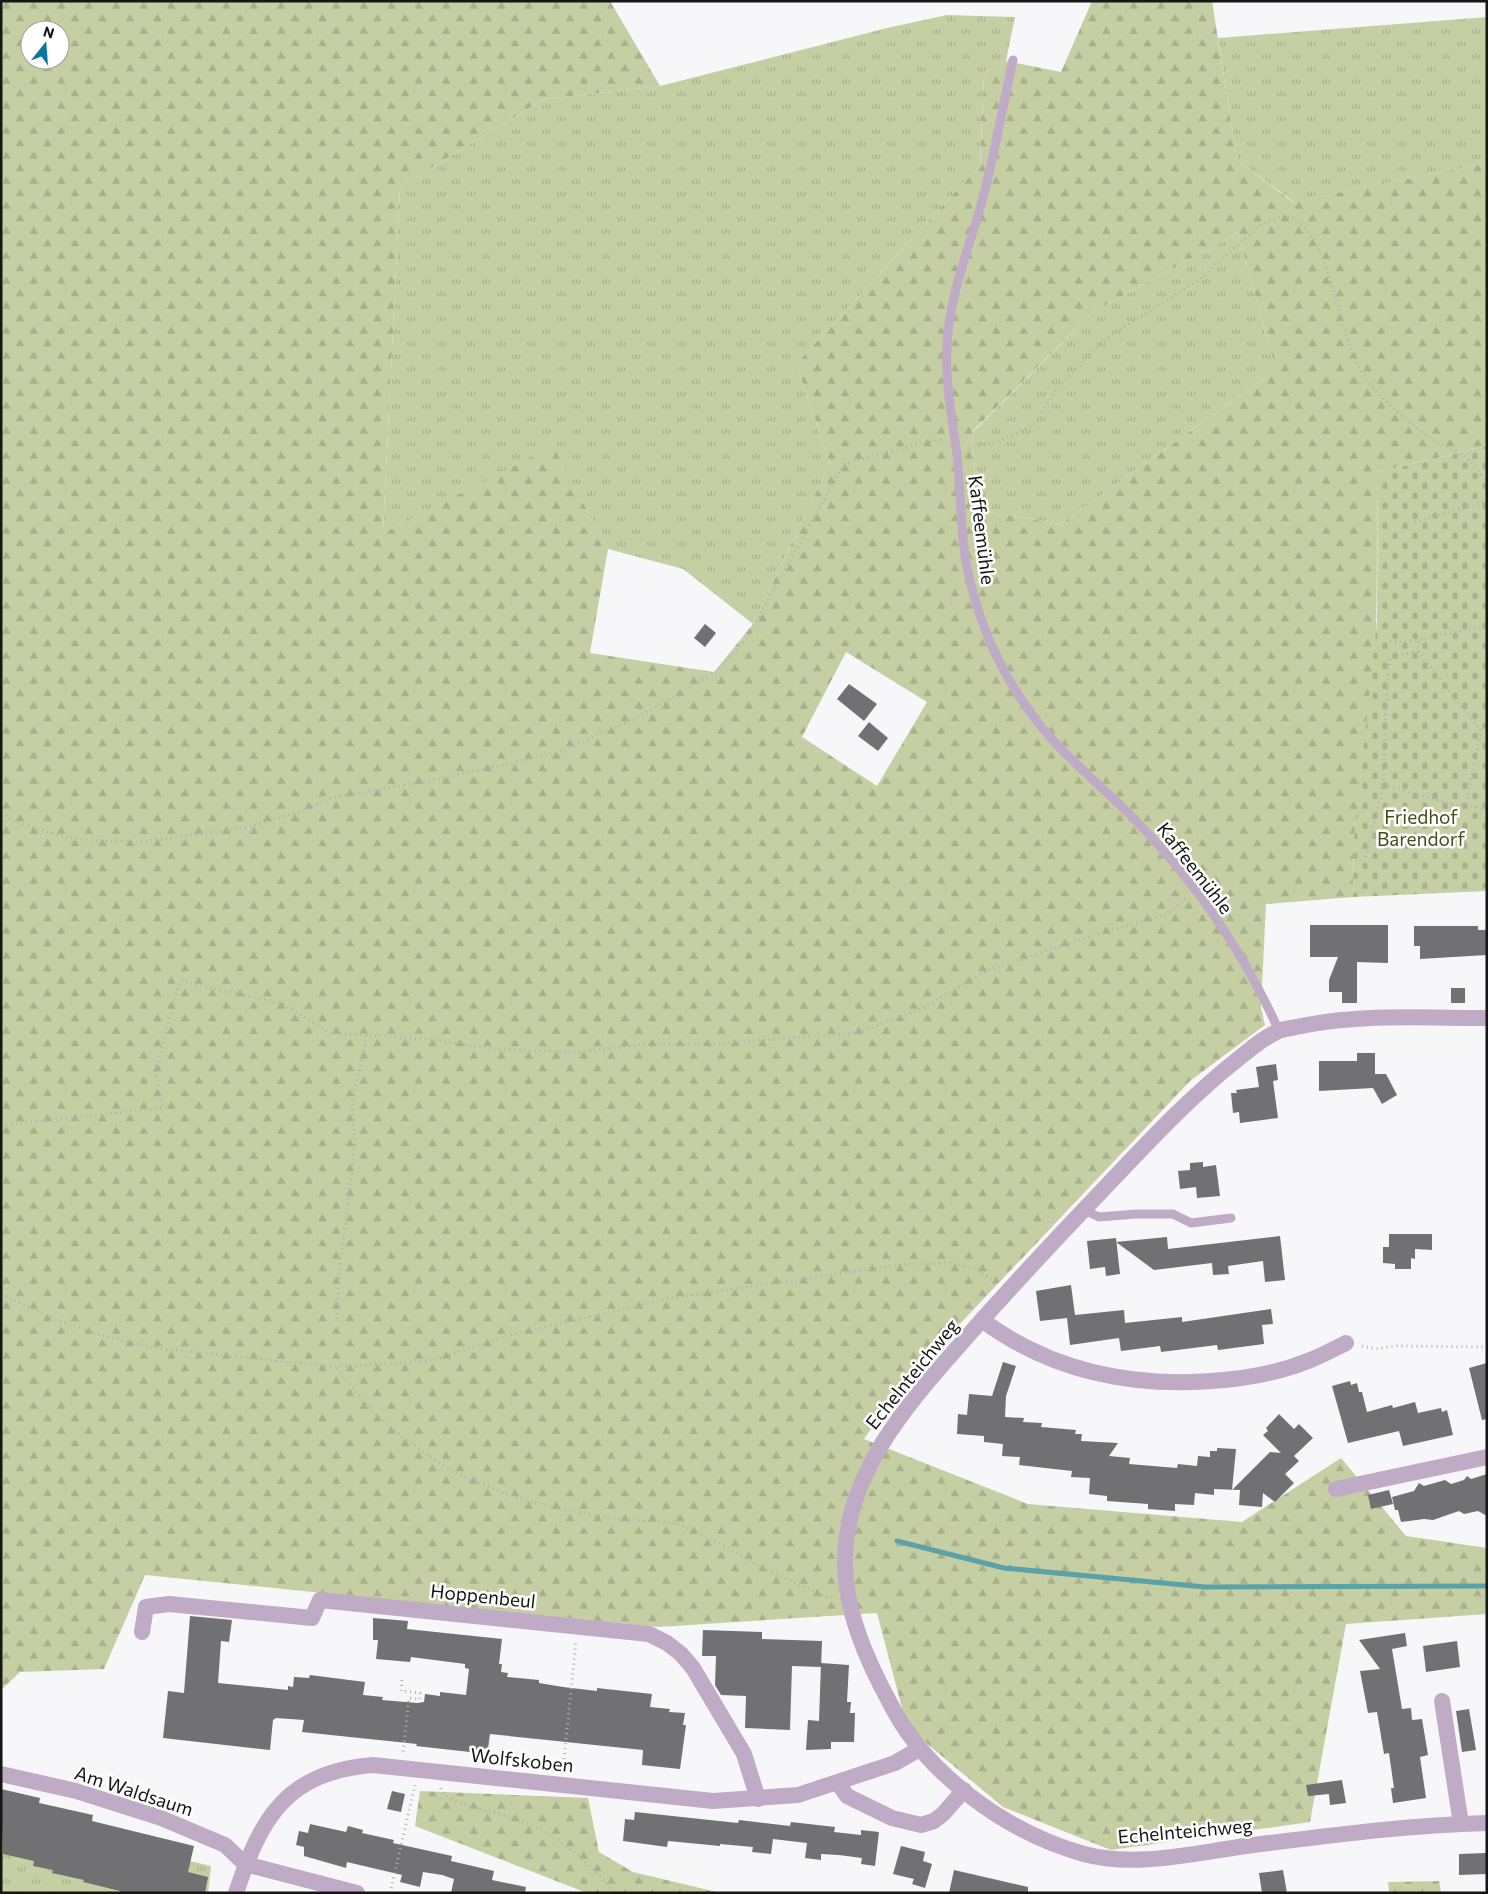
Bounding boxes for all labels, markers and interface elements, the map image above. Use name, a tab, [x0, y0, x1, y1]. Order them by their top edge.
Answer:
north arrow	[20, 20, 70, 70]
text: N	[41, 22, 56, 42]
street label: Kaffeemühle	[964, 474, 1001, 586]
park label: Friedhof Barendorf	[1377, 805, 1465, 850]
street label: Kaffeemühle	[1153, 817, 1238, 918]
street label: Echelnteichweg	[860, 1314, 963, 1433]
street label: Hoppenbeul	[429, 1579, 537, 1612]
street label: Wolfskoben	[469, 1743, 575, 1776]
street label: Am Waldsaum	[72, 1761, 196, 1820]
street label: Echelnteichweg	[1117, 1813, 1253, 1848]

